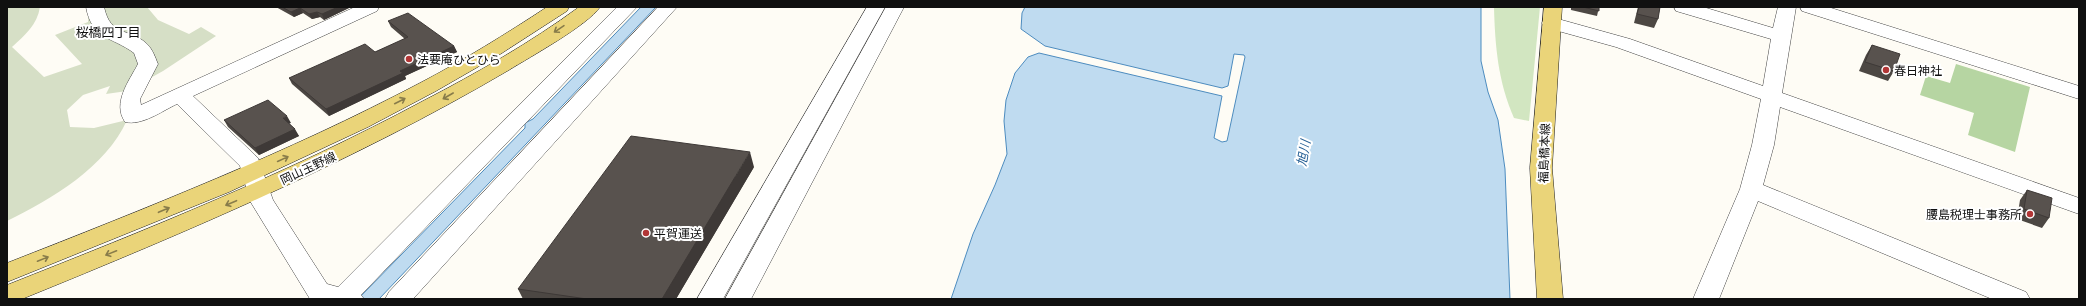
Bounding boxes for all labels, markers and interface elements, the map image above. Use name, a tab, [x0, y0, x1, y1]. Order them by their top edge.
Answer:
district label: 桜橋四丁目	[75, 23, 141, 41]
one-way arrow	[554, 25, 565, 33]
place label: 法要庵ひとひら	[417, 51, 501, 68]
marker: 法要庵ひとひら	[404, 54, 414, 64]
place label: 春日神社	[1894, 62, 1942, 79]
marker: 春日神社	[1881, 65, 1891, 75]
one-way arrow	[442, 93, 454, 101]
one-way arrow	[394, 97, 406, 104]
street label: 福島橋本線	[1534, 123, 1554, 183]
water label: 旭川	[1292, 137, 1314, 167]
street label: 岡山玉野線	[277, 148, 339, 188]
one-way arrow	[277, 155, 289, 162]
one-way arrow	[225, 200, 237, 207]
one-way arrow	[157, 206, 169, 214]
place label: 腰島税理士事務所	[1926, 206, 2022, 223]
marker: 腰島税理士事務所	[2025, 209, 2035, 219]
place label: 平賀運送	[654, 225, 702, 242]
marker: 平賀運送	[641, 228, 651, 238]
one-way arrow	[105, 250, 117, 257]
one-way arrow	[37, 254, 49, 262]

